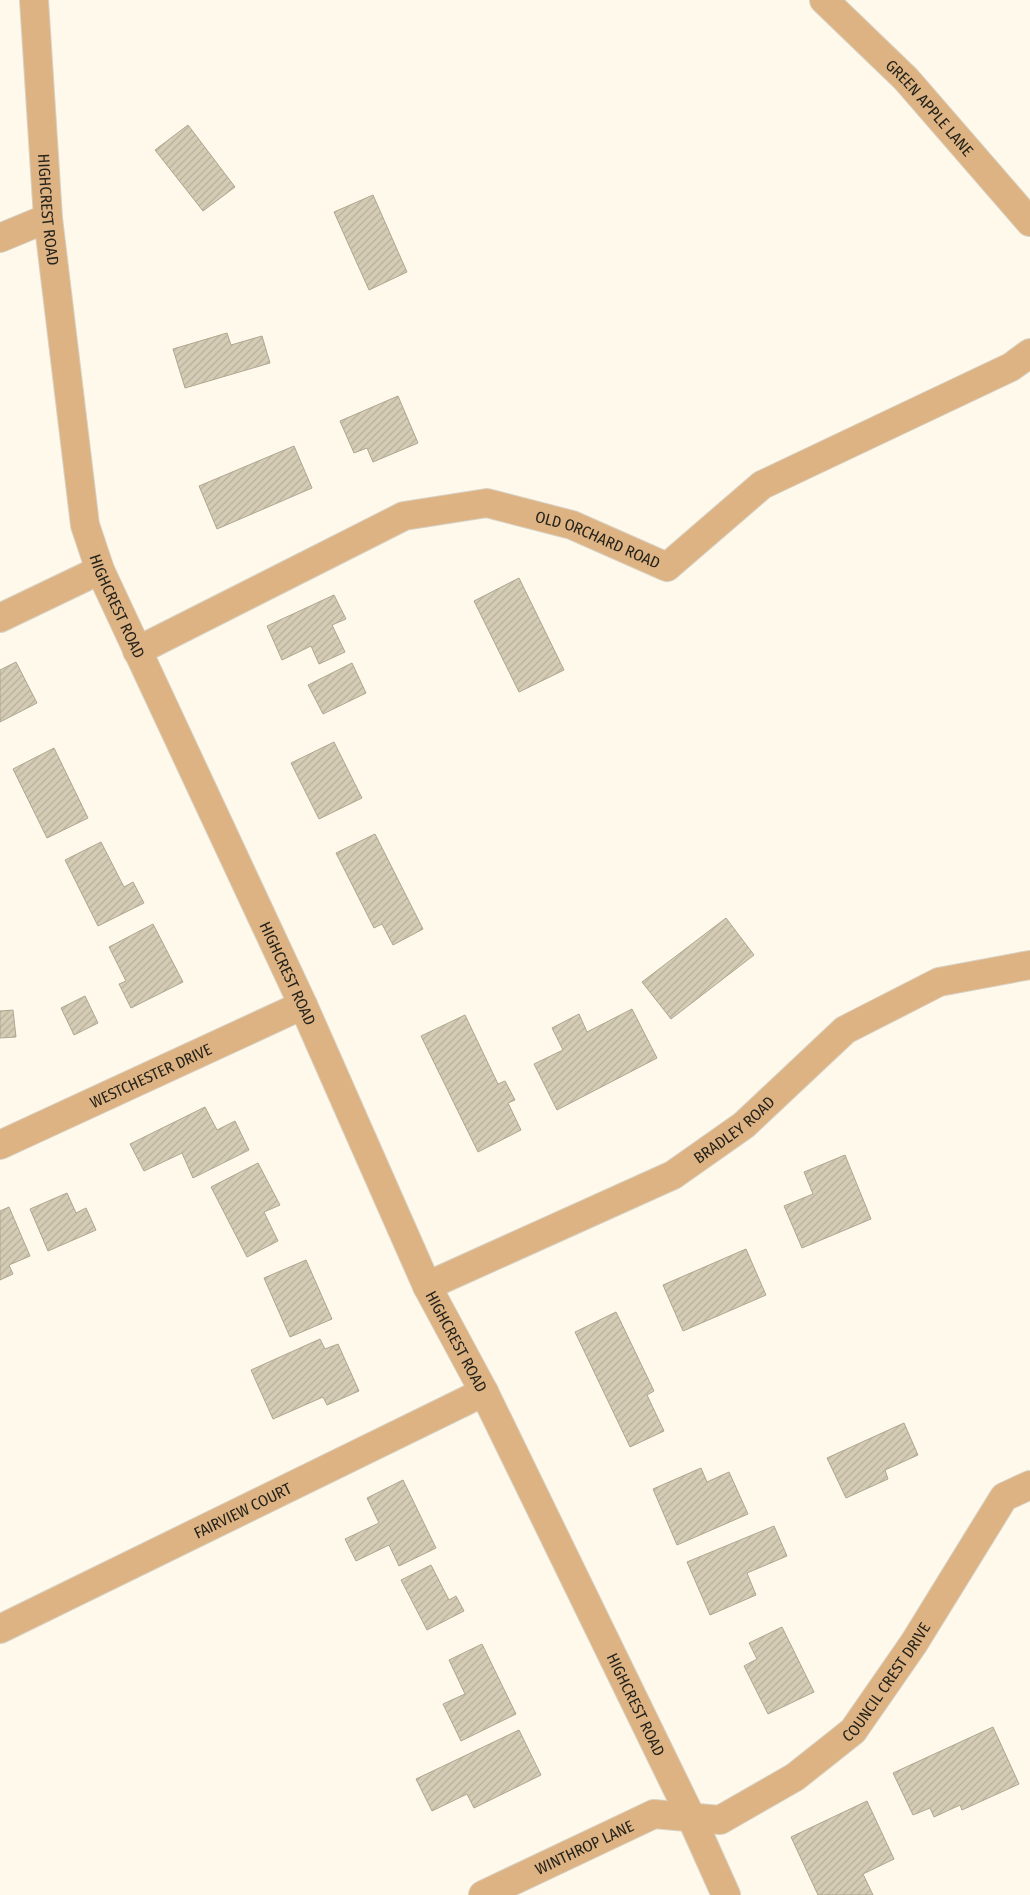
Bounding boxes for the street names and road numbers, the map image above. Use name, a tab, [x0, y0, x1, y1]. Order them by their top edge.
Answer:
street label: GREEN APPLE LANE	[882, 56, 977, 160]
street label: HIGHCREST ROAD	[34, 153, 63, 266]
street label: OLD ORCHARD ROAD	[533, 507, 663, 573]
street label: HIGHCREST ROAD	[85, 552, 149, 661]
street label: HIGHCREST ROAD	[255, 919, 320, 1028]
street label: WESTCHESTER DRIVE	[87, 1040, 215, 1112]
street label: BRADLEY ROAD	[690, 1092, 779, 1167]
street label: HIGHCREST ROAD	[421, 1288, 491, 1395]
street label: FAIRVIEW COURT	[191, 1479, 295, 1543]
street label: COUNCIL CREST DRIVE	[838, 1619, 934, 1746]
street label: HIGHCREST ROAD	[603, 1650, 669, 1759]
street label: WINTHROP LANE	[532, 1816, 637, 1879]

